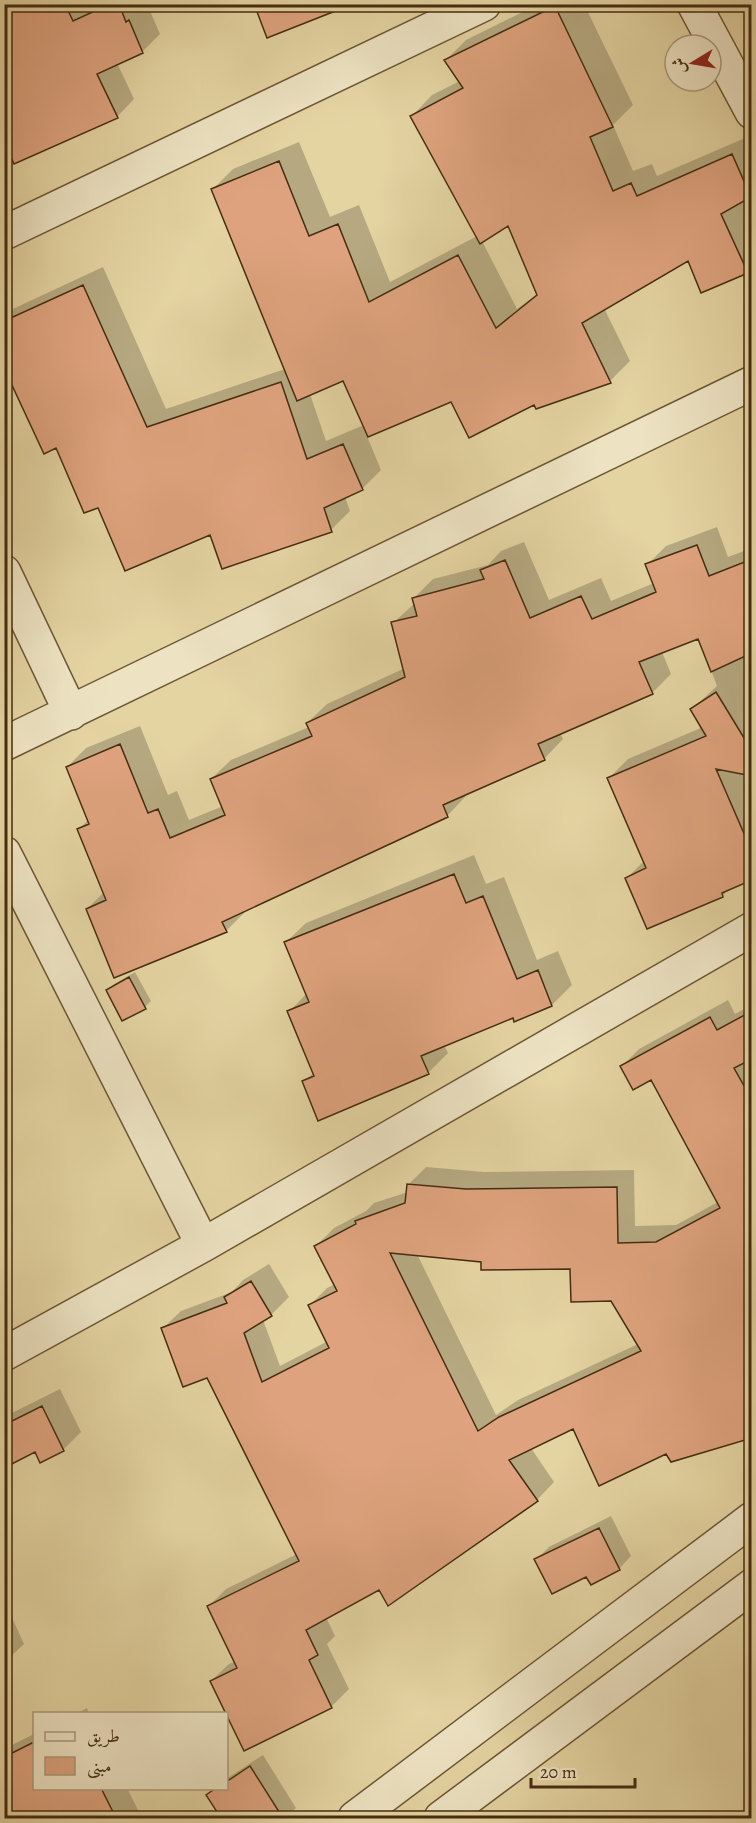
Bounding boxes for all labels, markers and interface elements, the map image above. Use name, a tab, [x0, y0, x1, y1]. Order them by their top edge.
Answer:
north arrow	[663, 33, 723, 93]
text: ش	[667, 56, 692, 76]
legend	[33, 1712, 228, 1790]
text: طريق	[87, 1724, 120, 1748]
scale bar	[531, 1751, 634, 1789]
text: مبنى	[87, 1754, 112, 1779]
text: 20 m	[540, 1760, 577, 1784]

